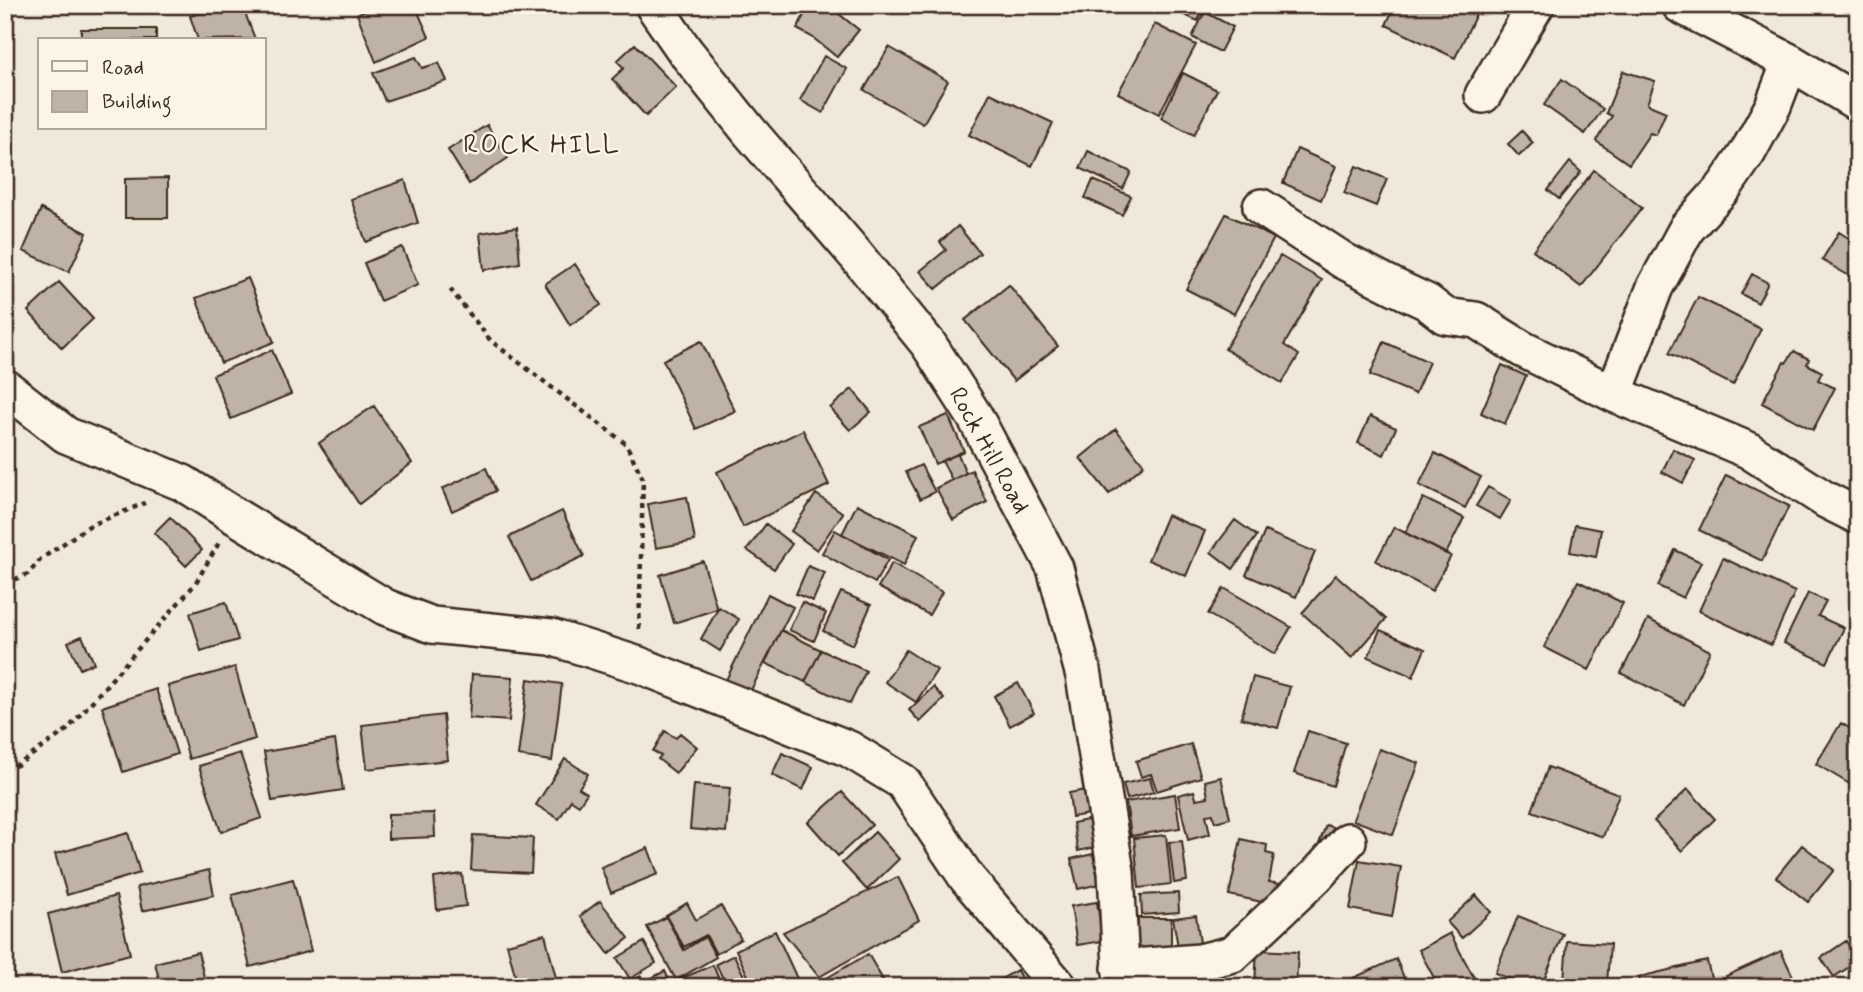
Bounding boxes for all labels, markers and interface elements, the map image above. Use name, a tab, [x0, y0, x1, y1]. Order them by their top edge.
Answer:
legend	[38, 38, 266, 130]
text: Road	[102, 54, 144, 82]
text: Building	[102, 88, 172, 118]
district label: ROCK HILL	[463, 129, 621, 163]
street label: Rock Hill Road	[941, 382, 1036, 519]

